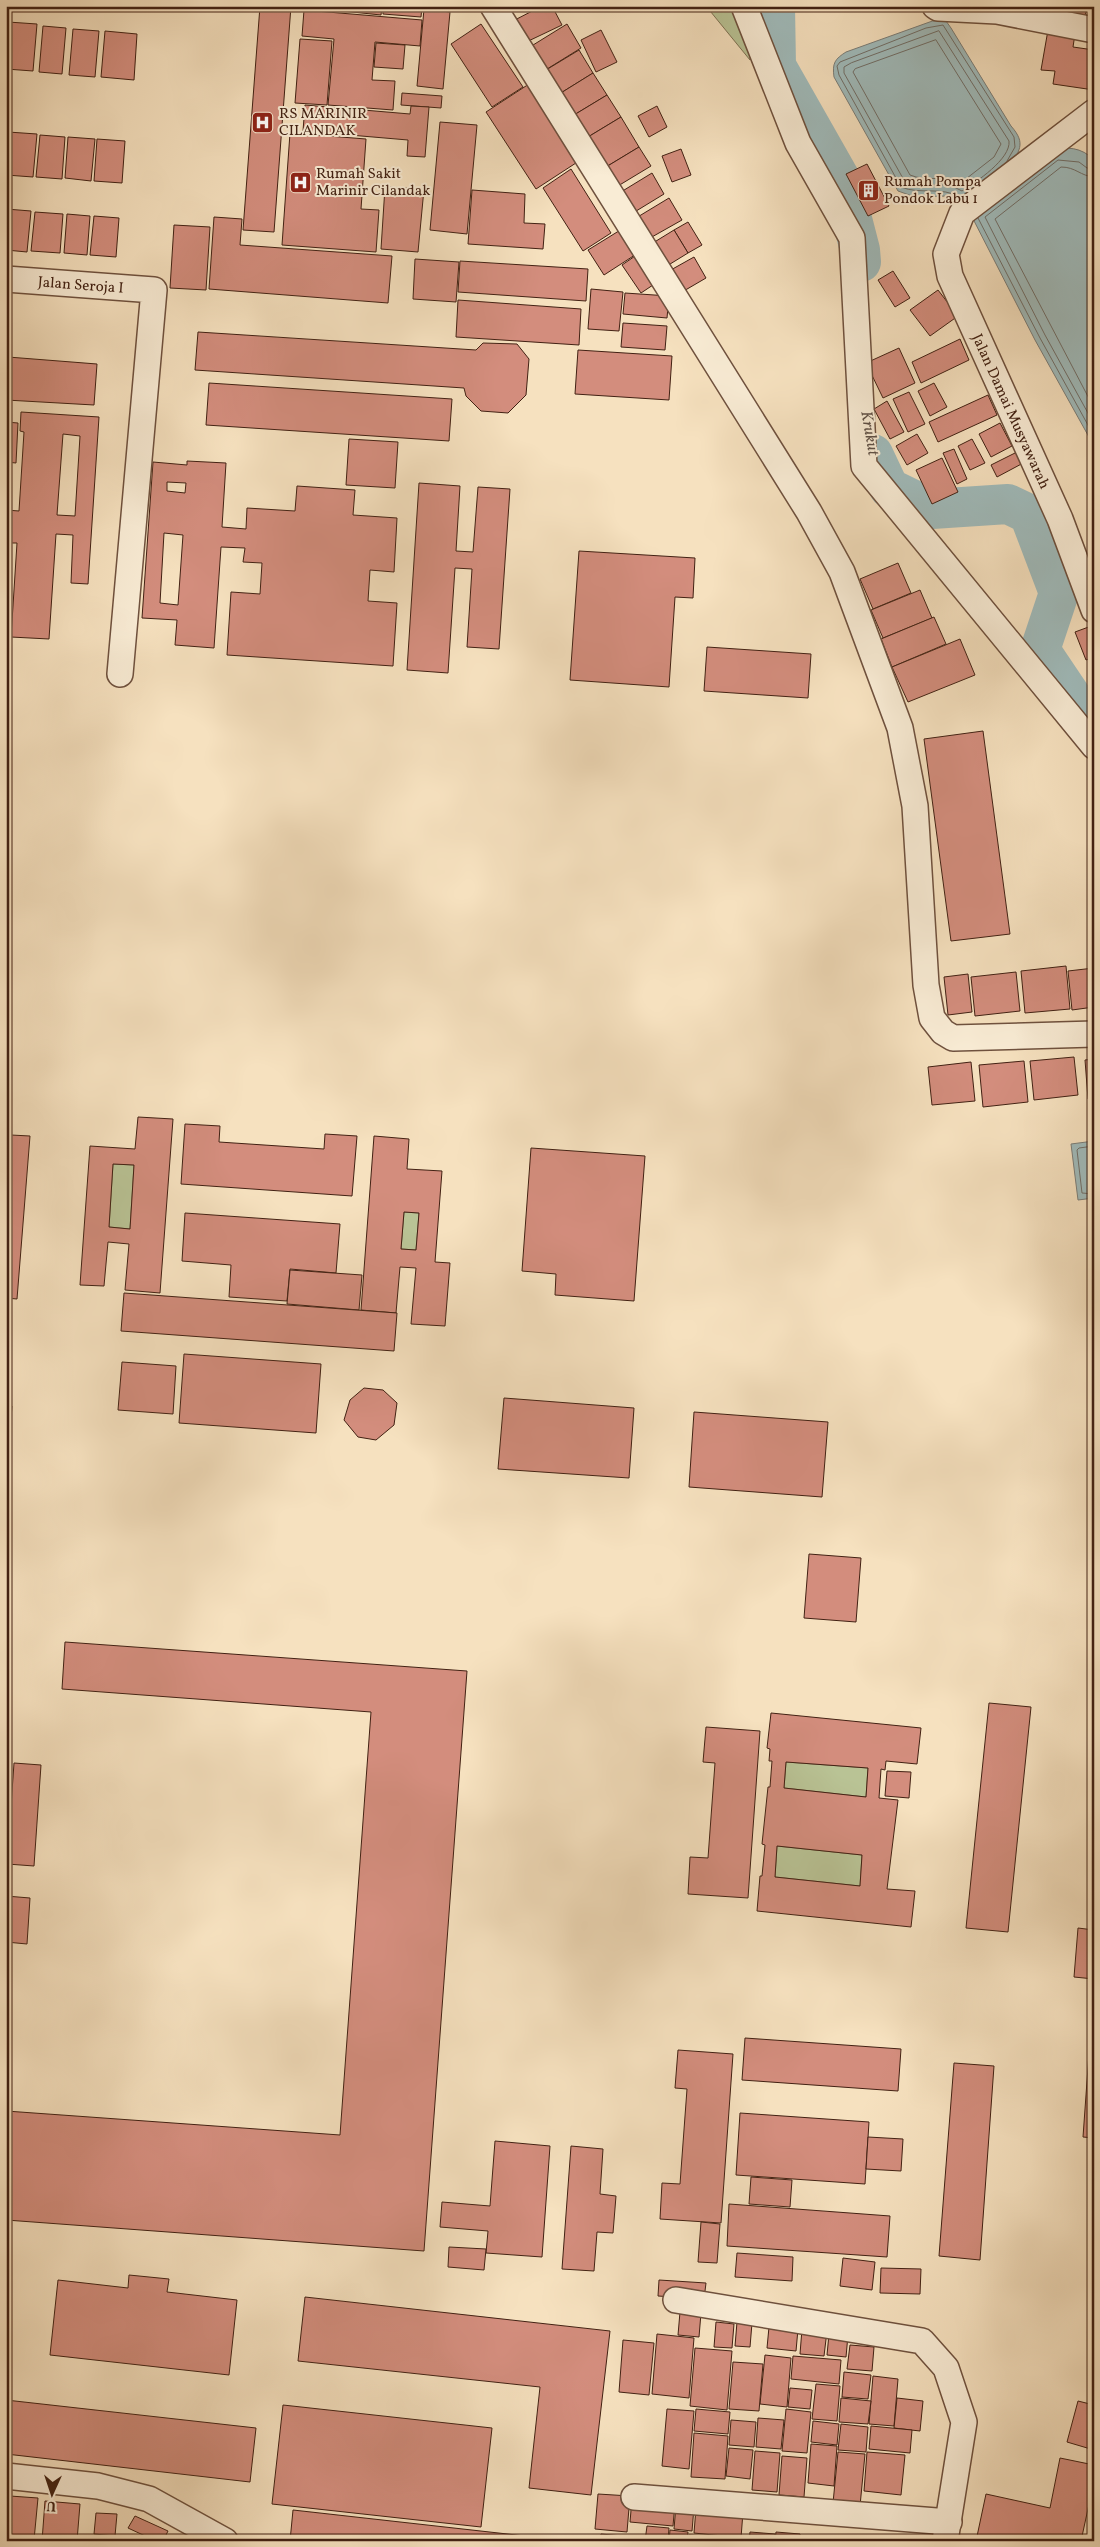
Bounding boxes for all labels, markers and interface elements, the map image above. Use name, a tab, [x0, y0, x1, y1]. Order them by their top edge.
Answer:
place label: RS MARINIR CILANDAK	[279, 104, 367, 142]
hospital icon: RS MARINIR CILANDAK	[251, 110, 275, 134]
place label: Rumah Sakit Marinir Cilandak	[316, 164, 430, 202]
hospital icon: Rumah Sakit Marinir Cilandak	[288, 170, 312, 194]
place label: Rumah Pompa Pondok Labu 1	[884, 172, 981, 210]
building icon: Rumah Pompa Pondok Labu 1	[856, 178, 880, 202]
street label: Jalan Seroja I	[37, 272, 124, 300]
street label: Jalan Damai Musyawarah	[966, 331, 1054, 493]
water label: Krukut	[854, 409, 884, 458]
north arrow	[28, 2470, 78, 2520]
text: U	[46, 2496, 57, 2515]

